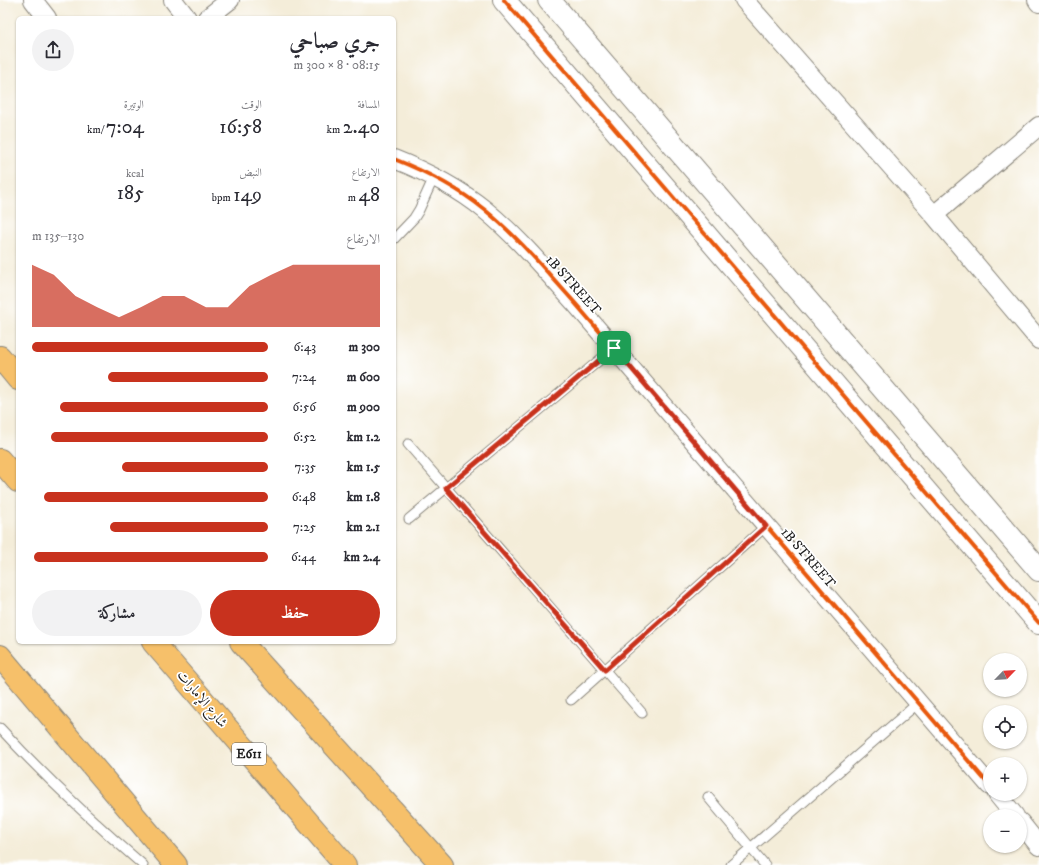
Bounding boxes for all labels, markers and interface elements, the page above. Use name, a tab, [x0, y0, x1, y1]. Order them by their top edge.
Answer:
text: جري صباحي	[289, 28, 380, 55]
button: share	[32, 29, 74, 71]
text: 08:15 · 8 × 300 m	[294, 57, 380, 73]
text: الوتيرة	[124, 98, 144, 112]
text: الوقت	[241, 98, 262, 112]
text: المسافة	[358, 98, 380, 112]
text: 7:04	[106, 115, 144, 140]
text: 16:58	[219, 115, 262, 140]
text: 2.40	[343, 115, 380, 140]
text: /km	[87, 123, 106, 137]
text: km	[327, 123, 343, 137]
text: النبض	[239, 166, 262, 180]
text: الارتفاع	[351, 166, 380, 180]
text: kcal	[126, 167, 144, 181]
text: 185	[117, 181, 144, 206]
text: 149	[233, 183, 262, 208]
text: 48	[358, 183, 380, 208]
text: bpm	[212, 191, 233, 205]
text: m	[348, 191, 358, 205]
text: 130–135 m	[32, 228, 84, 244]
text: الارتفاع	[346, 231, 380, 247]
street label: 1B STREET	[541, 251, 605, 319]
pin	[597, 331, 631, 365]
icon: arrive	[603, 337, 625, 359]
text: 6:43	[294, 339, 316, 355]
text: 300 m	[349, 339, 380, 355]
text: 7:24	[292, 369, 316, 385]
text: 600 m	[347, 369, 380, 385]
text: 6:56	[293, 399, 316, 415]
text: 900 m	[347, 399, 380, 415]
text: 6:52	[293, 429, 316, 445]
text: 1.2 km	[347, 429, 380, 445]
text: 7:35	[294, 459, 316, 475]
text: 1.5 km	[347, 459, 380, 475]
text: 6:48	[292, 489, 316, 505]
text: 1.8 km	[347, 489, 380, 505]
text: 7:25	[293, 519, 316, 535]
text: 2.1 km	[347, 519, 380, 535]
street label: 1B STREET	[777, 524, 840, 592]
text: 6:44	[291, 549, 316, 565]
text: 2.4 km	[344, 549, 380, 565]
button: مشاركة	[32, 590, 202, 636]
button: حفظ	[210, 590, 380, 636]
north arrow	[983, 653, 1027, 697]
map controls	[983, 653, 1027, 853]
street label: شارع الإمارات	[171, 667, 231, 733]
button: locate	[983, 705, 1027, 749]
road number: E611	[232, 743, 266, 765]
button: +	[983, 757, 1027, 801]
button: −	[983, 809, 1027, 853]

